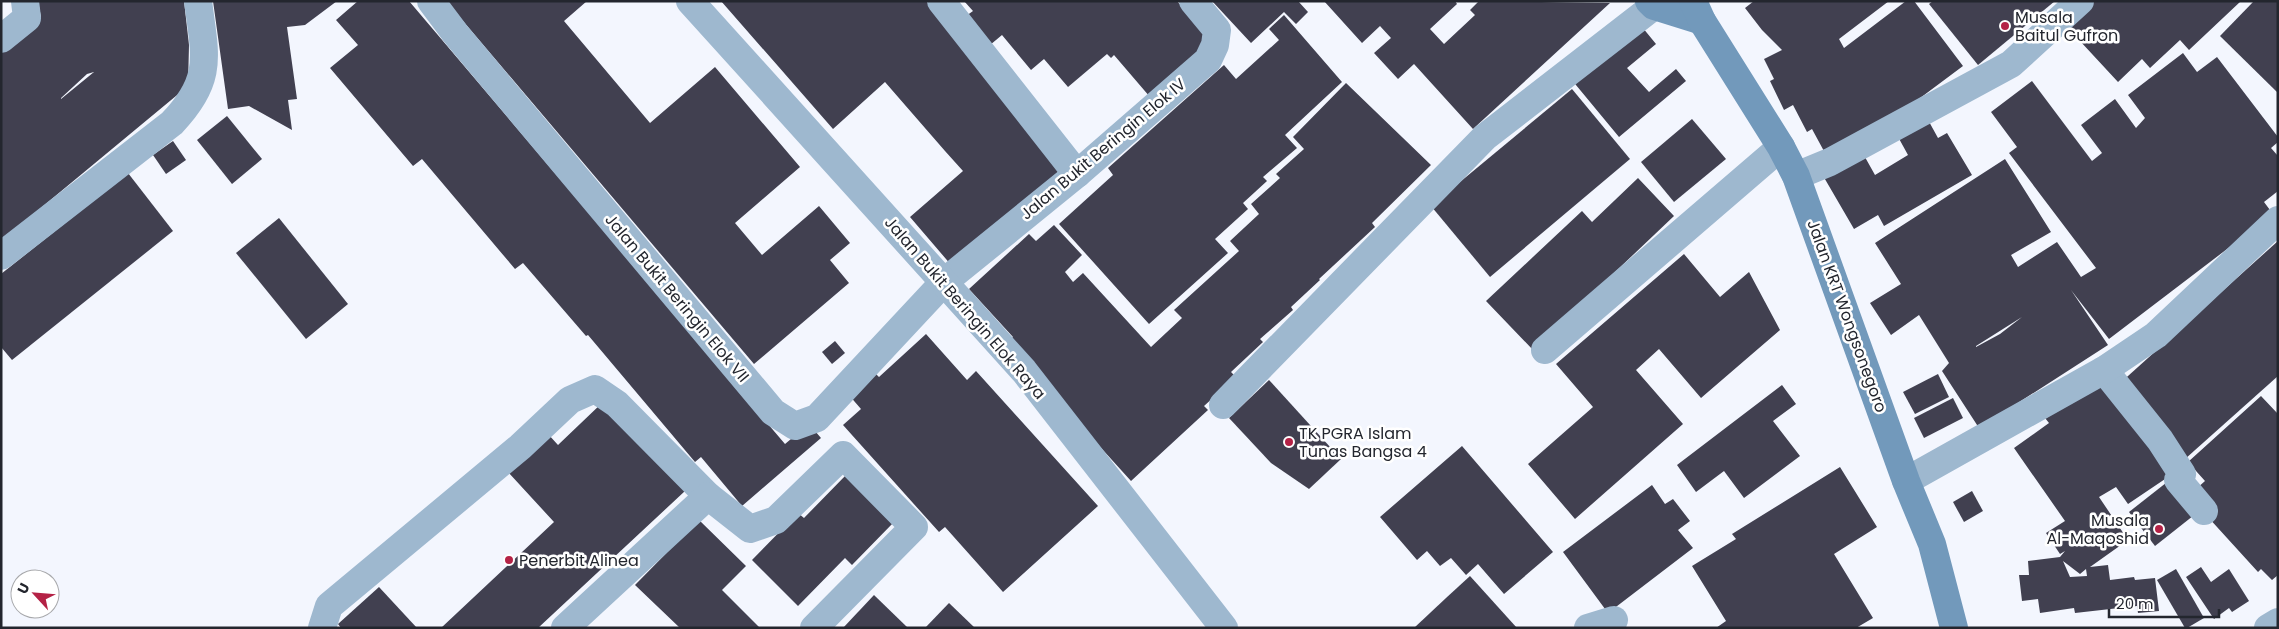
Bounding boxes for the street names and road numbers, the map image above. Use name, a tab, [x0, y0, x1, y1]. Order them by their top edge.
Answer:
street label: Jalan Bukit Beringin Elok IV	[1015, 73, 1191, 225]
street label: Jalan Bukit Beringin Elok VII	[600, 209, 754, 387]
street label: Jalan Bukit Beringin Elok Raya	[879, 212, 1051, 404]
street label: Jalan KRT Wongsonegoro	[1801, 216, 1893, 416]

